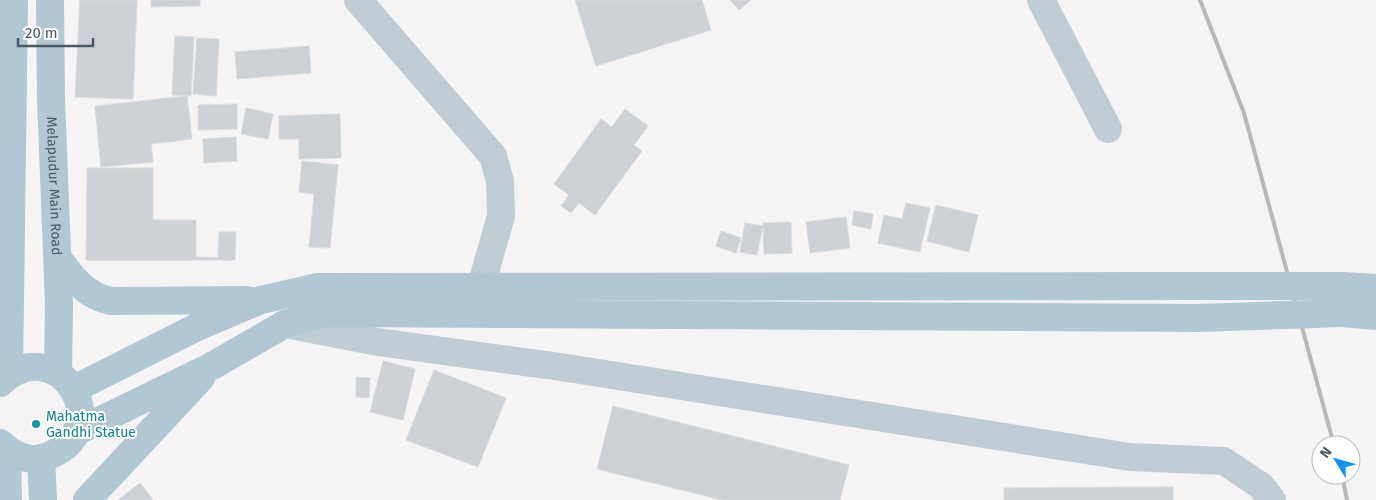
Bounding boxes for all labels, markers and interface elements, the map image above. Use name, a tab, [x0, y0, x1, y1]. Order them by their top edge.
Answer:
scale bar	[18, 15, 92, 47]
text: 20 m	[25, 24, 58, 42]
street label: Melapudur Main Road	[43, 116, 66, 256]
place label: Mahatma Gandhi Statue	[46, 408, 136, 441]
marker: Mahatma Gandhi Statue	[30, 418, 42, 430]
north arrow	[1311, 435, 1361, 485]
text: N	[1316, 444, 1336, 461]

